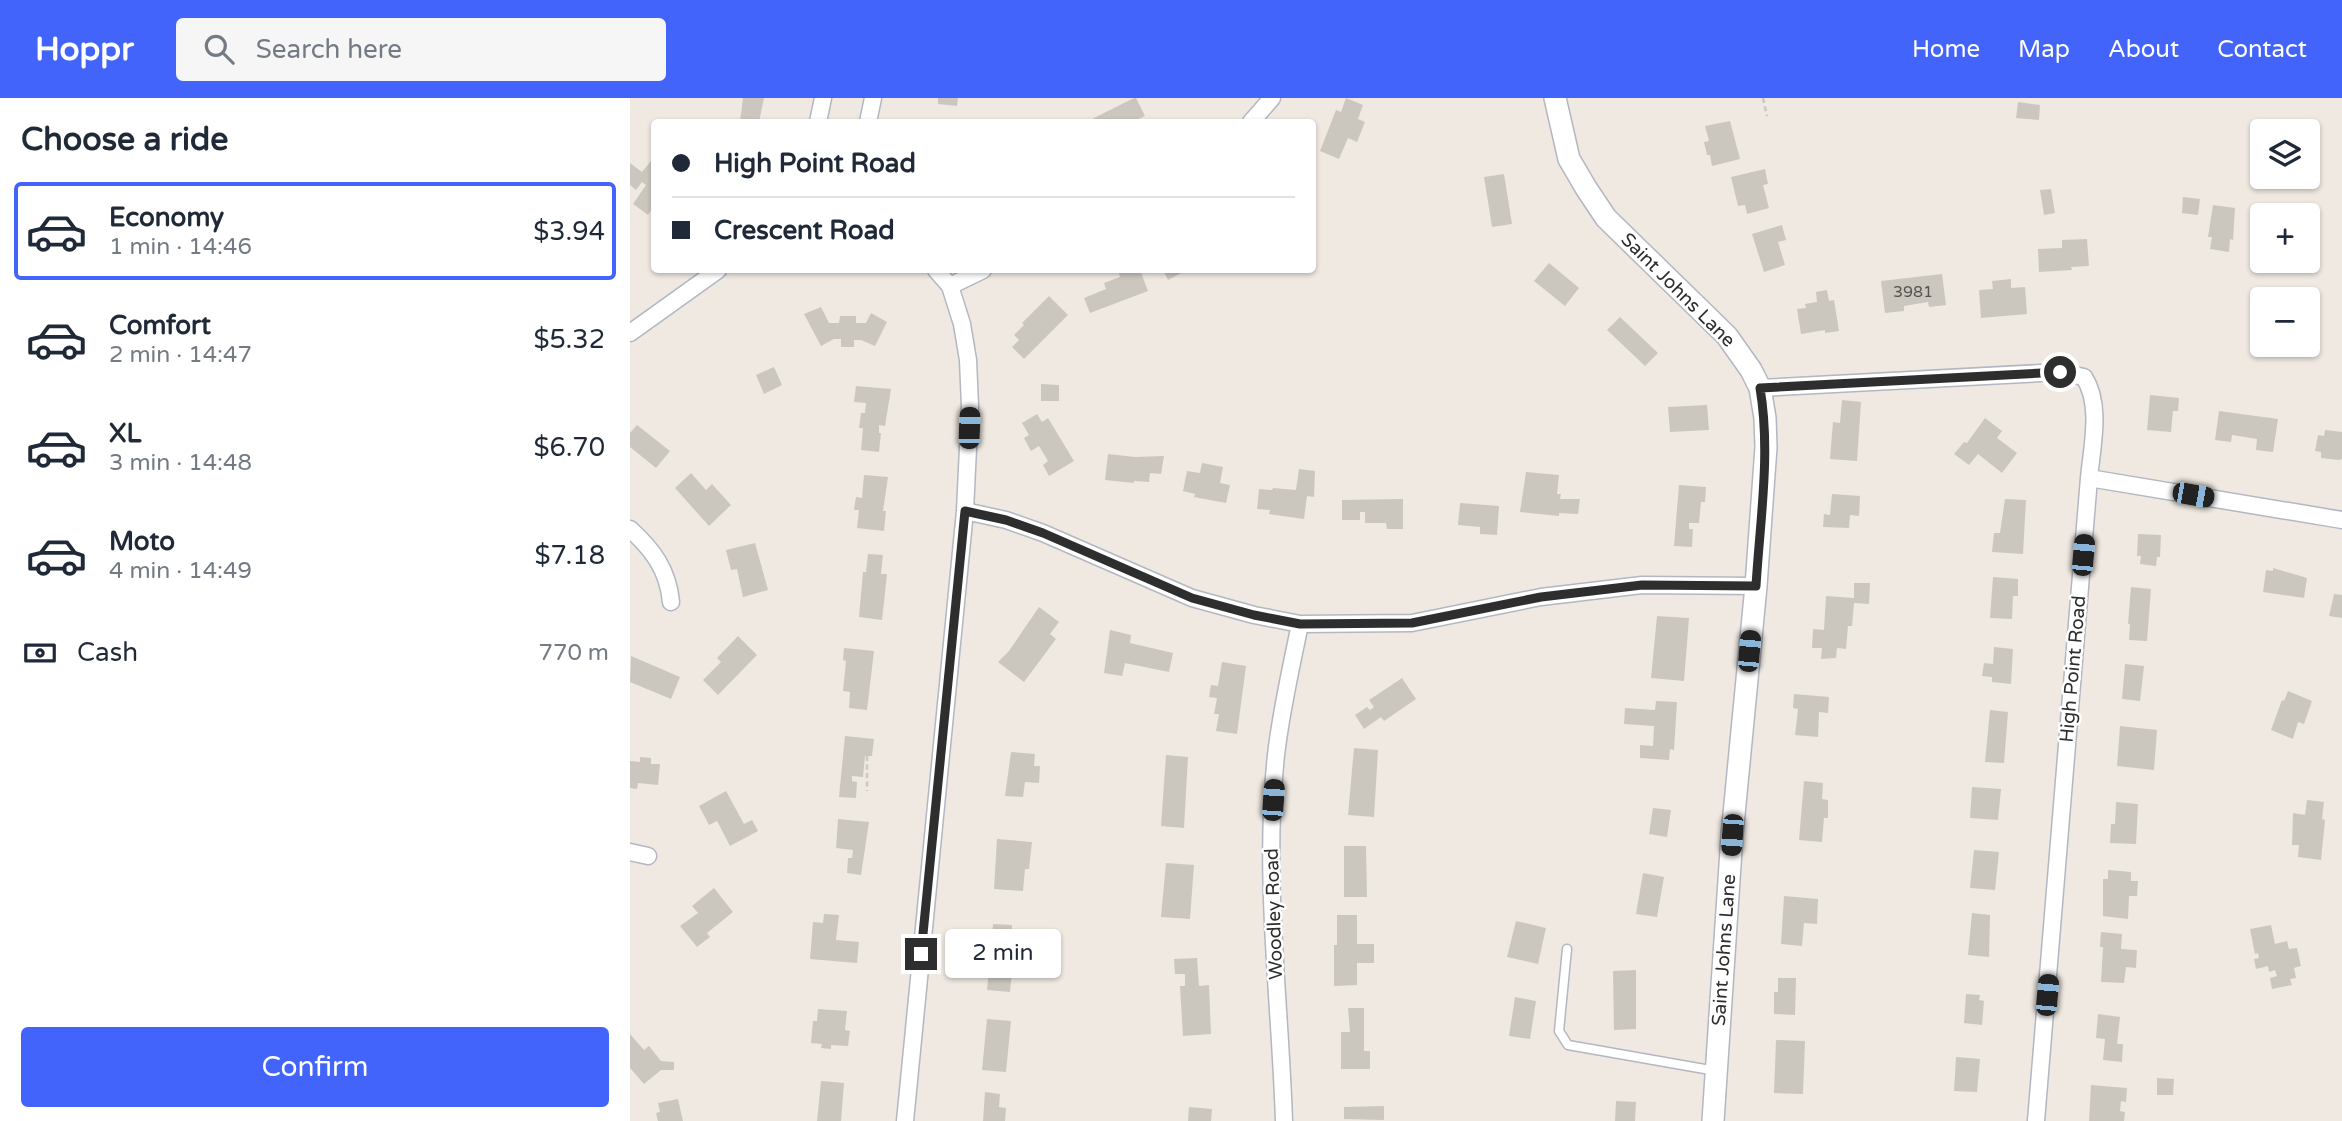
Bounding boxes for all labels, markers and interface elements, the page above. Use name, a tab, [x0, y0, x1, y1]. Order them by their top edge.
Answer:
search box	[176, 18, 666, 81]
text: Hoppr	[35, 30, 134, 69]
icon: search	[200, 30, 238, 68]
text: Search here	[256, 34, 402, 65]
text: Home	[1912, 35, 1980, 64]
text: Map	[2018, 35, 2070, 64]
text: About	[2108, 35, 2179, 64]
text: Contact	[2217, 35, 2307, 64]
map controls	[2250, 119, 2320, 357]
button: layers	[2250, 119, 2320, 189]
text: Choose a ride	[21, 121, 228, 159]
text: High Point Road	[714, 148, 916, 179]
icon: car	[25, 200, 88, 263]
text: Economy	[109, 202, 224, 233]
button: +	[2250, 203, 2320, 273]
text: Crescent Road	[714, 215, 895, 246]
text: $3.94	[533, 216, 605, 247]
street label: Saint Johns Lane	[1616, 228, 1740, 352]
text: 1 min · 14:46	[109, 233, 252, 261]
house number: 3981	[1893, 282, 1933, 302]
button: −	[2250, 287, 2320, 357]
icon: car	[25, 308, 88, 371]
text: Comfort	[109, 310, 211, 341]
text: $5.32	[533, 324, 605, 355]
text: 2 min · 14:47	[109, 341, 252, 369]
route start	[2044, 356, 2076, 388]
car	[958, 407, 981, 449]
icon: car	[25, 416, 88, 479]
text: XL	[109, 418, 141, 449]
text: $6.70	[533, 432, 605, 463]
text: 3 min · 14:48	[109, 449, 252, 477]
car	[2171, 481, 2216, 509]
icon: car	[25, 524, 88, 587]
text: Moto	[109, 526, 175, 557]
car	[2071, 533, 2096, 577]
text: $7.18	[535, 540, 605, 571]
text: 4 min · 14:49	[109, 557, 252, 585]
street label: High Point Road	[2056, 595, 2090, 743]
car	[1737, 629, 1762, 673]
icon: cash	[21, 634, 59, 672]
text: Cash	[77, 637, 138, 668]
text: 770 m	[539, 639, 609, 667]
car	[1262, 778, 1285, 822]
car	[1721, 813, 1744, 857]
street label: Woodley Road	[1261, 848, 1287, 980]
street label: Saint Johns Lane	[1708, 873, 1740, 1027]
callout: 2 min	[946, 930, 1061, 978]
route end	[905, 938, 937, 970]
text: 2 min	[972, 939, 1034, 967]
car	[2035, 973, 2060, 1017]
button: Confirm	[21, 1027, 609, 1107]

